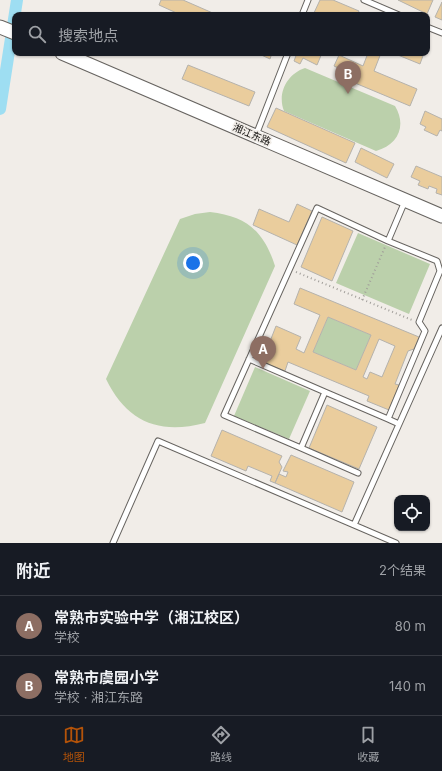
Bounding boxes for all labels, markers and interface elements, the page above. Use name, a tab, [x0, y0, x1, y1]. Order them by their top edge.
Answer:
search box	[12, 12, 430, 56]
icon: search	[26, 23, 48, 45]
text: 搜索地点	[58, 26, 118, 45]
pin: B	[335, 61, 361, 94]
street label: 湘江东路	[231, 121, 273, 147]
your location	[183, 253, 203, 273]
pin: A	[250, 336, 276, 369]
map controls	[394, 495, 430, 531]
button: locate	[394, 495, 430, 531]
text: 附近	[16, 561, 50, 581]
text: 2个结果	[379, 562, 426, 578]
text: 常熟市实验中学（湘江校区）	[54, 608, 249, 627]
text: A	[24, 618, 34, 634]
text: 80 m	[395, 618, 426, 634]
text: 学校	[54, 629, 80, 645]
text: 常熟市虞园小学	[54, 668, 159, 687]
text: B	[25, 678, 33, 694]
text: 140 m	[389, 678, 426, 694]
text: 学校 · 湘江东路	[54, 689, 143, 705]
tab: 地图	[63, 724, 85, 764]
tab: 路线	[210, 724, 232, 764]
tab: 收藏	[357, 724, 379, 764]

